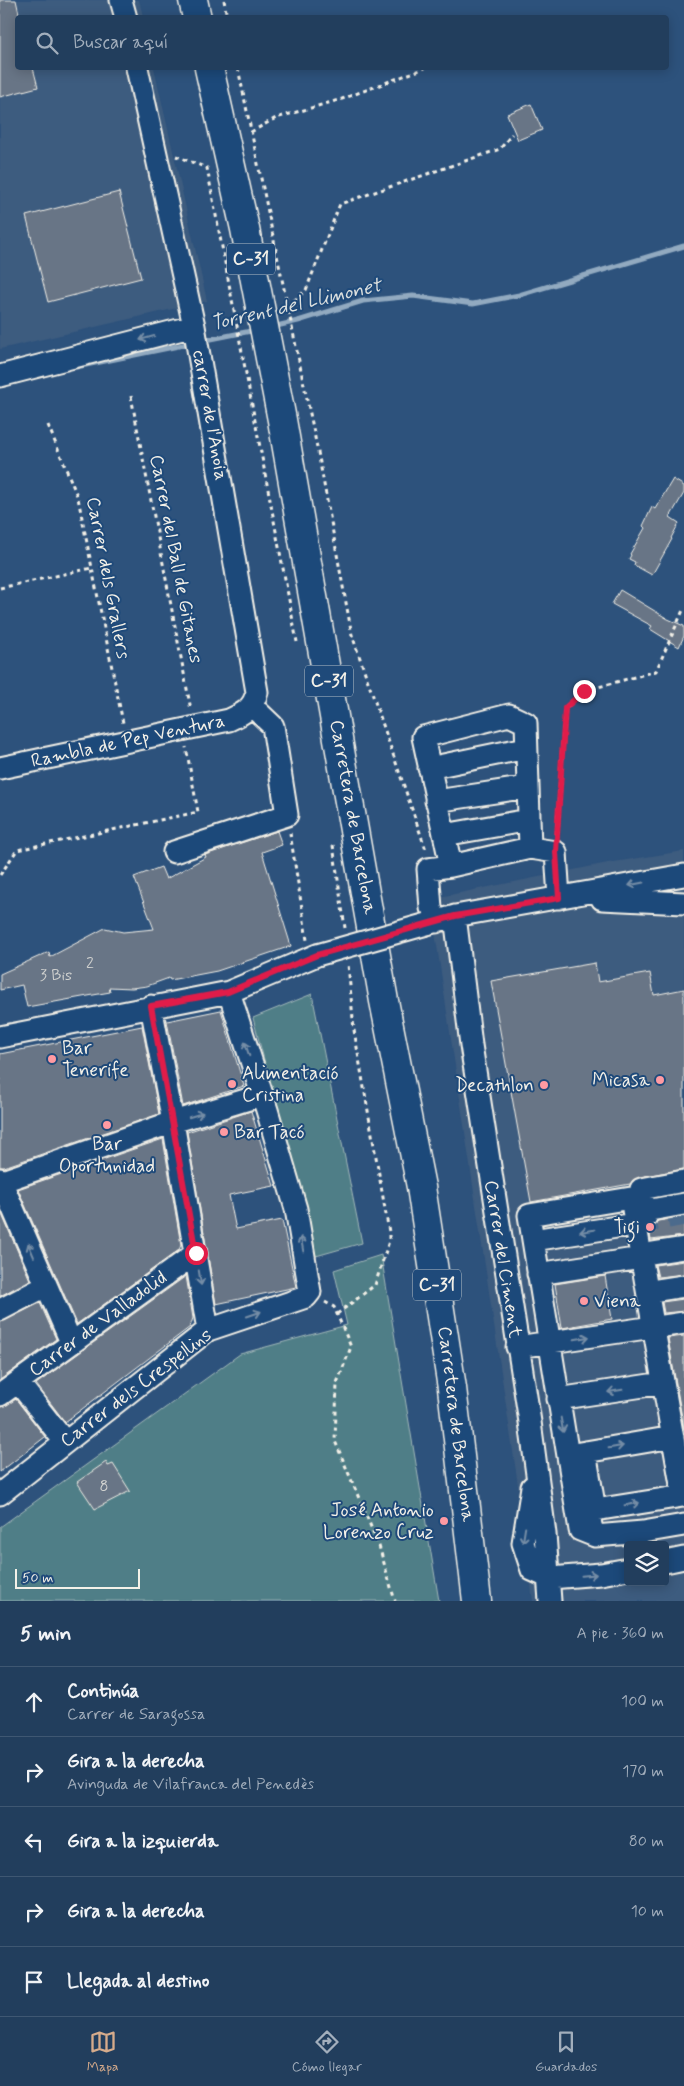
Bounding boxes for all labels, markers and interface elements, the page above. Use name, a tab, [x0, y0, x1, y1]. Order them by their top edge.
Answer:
search box	[15, 15, 669, 70]
icon: search	[33, 29, 61, 57]
text: Buscar aquí	[73, 30, 168, 55]
road number: C-31	[227, 243, 275, 274]
water label: Torrent del Llimonet	[208, 272, 387, 338]
one-way arrow	[140, 334, 156, 343]
street label: carrer de l'Anoia	[186, 348, 234, 482]
street label: Carrer del Ball de Gitanes	[143, 453, 209, 665]
street label: Carrer dels Grallers	[80, 495, 136, 662]
road number: C-31	[305, 666, 353, 696]
route end	[573, 680, 596, 703]
street label: Rambla de Pep Ventura	[29, 708, 227, 774]
street label: Carretera de Barcelona	[324, 718, 383, 917]
one-way arrow	[628, 880, 644, 890]
house number: 2	[86, 953, 94, 974]
house number: 3 Bis	[40, 965, 72, 986]
place label: Bar Tenerife	[62, 1036, 129, 1083]
one-way arrow	[242, 1041, 251, 1057]
marker: Bar Tenerife	[46, 1053, 58, 1065]
place label: Alimentació Cristina	[242, 1061, 339, 1108]
place label: Micasa	[592, 1068, 651, 1093]
place label: Decathlon	[455, 1073, 534, 1098]
marker: Micasa	[654, 1074, 666, 1086]
marker: Alimentació Cristina	[226, 1078, 238, 1090]
marker: Decathlon	[538, 1079, 550, 1091]
one-way arrow	[188, 1109, 204, 1119]
marker: Bar Oportunidad	[101, 1119, 113, 1131]
place label: Bar Tacó	[234, 1120, 305, 1145]
marker: Bar Tacó	[218, 1126, 230, 1138]
place label: Bar Oportunidad	[59, 1132, 155, 1179]
street label: Carrer del Ciment	[478, 1178, 528, 1340]
place label: Tigi	[614, 1215, 640, 1243]
marker: Tigi	[644, 1221, 656, 1233]
one-way arrow	[580, 1227, 596, 1237]
one-way arrow	[296, 1237, 306, 1253]
route start	[185, 1242, 208, 1265]
one-way arrow	[25, 1243, 35, 1258]
street label: Carrer de Valladolid	[24, 1265, 172, 1383]
one-way arrow	[195, 1269, 205, 1285]
road number: C-31	[413, 1270, 461, 1300]
place label: Viena	[594, 1289, 641, 1314]
marker: Viena	[578, 1295, 590, 1307]
one-way arrow	[246, 1309, 261, 1318]
street label: Carrer dels Crespellins	[55, 1323, 217, 1453]
street label: Carretera de Barcelona	[432, 1325, 480, 1524]
one-way arrow	[574, 1332, 590, 1342]
one-way arrow	[607, 1386, 623, 1396]
one-way arrow	[558, 1417, 568, 1433]
one-way arrow	[607, 1441, 623, 1451]
house number: 8	[99, 1476, 109, 1497]
place label: José Antonio Lorenzo Cruz	[323, 1498, 434, 1545]
one-way arrow	[623, 1499, 639, 1509]
marker: José Antonio Lorenzo Cruz	[438, 1515, 450, 1527]
one-way arrow	[519, 1527, 529, 1543]
map controls	[624, 1541, 669, 1586]
button: layers	[624, 1541, 669, 1586]
scale bar	[15, 1566, 140, 1589]
text: 50 m	[22, 1569, 53, 1587]
one-way arrow	[581, 1570, 597, 1579]
text: 5 min	[20, 1620, 72, 1648]
text: A pie · 360 m	[576, 1623, 664, 1644]
text: Continúa	[67, 1679, 139, 1704]
icon: ahead	[20, 1688, 48, 1716]
text: 100 m	[621, 1691, 664, 1712]
text: Carrer de Saragossa	[67, 1704, 205, 1725]
text: Gira a la derecha	[67, 1749, 205, 1774]
icon: right	[20, 1758, 48, 1786]
text: 170 m	[622, 1761, 664, 1782]
text: Avinguda de Vilafranca del Penedès	[67, 1774, 314, 1795]
icon: left	[20, 1828, 48, 1856]
text: Gira a la izquierda	[67, 1829, 218, 1854]
text: 80 m	[629, 1831, 664, 1852]
icon: right	[20, 1898, 48, 1926]
text: Gira a la derecha	[67, 1899, 205, 1924]
text: 10 m	[631, 1901, 664, 1922]
icon: arrive	[20, 1968, 48, 1996]
text: Llegada al destino	[67, 1969, 209, 1994]
tab: Mapa	[87, 2028, 119, 2076]
tab: Cómo llegar	[292, 2028, 362, 2076]
tab: Guardados	[535, 2028, 597, 2076]

